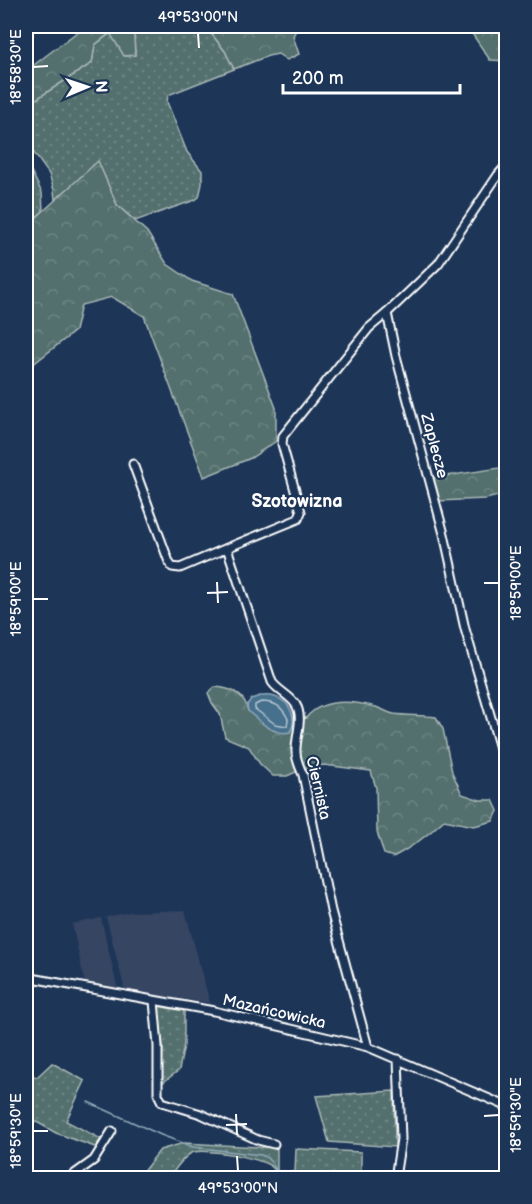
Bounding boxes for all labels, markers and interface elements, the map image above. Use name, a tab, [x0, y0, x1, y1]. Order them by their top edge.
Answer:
text: 49°53'00"N	[158, 8, 238, 27]
text: 18°58'30"E	[7, 29, 26, 105]
north arrow	[57, 57, 117, 117]
scale bar	[283, 57, 460, 95]
text: 200 m	[292, 68, 344, 89]
text: N	[91, 80, 110, 93]
street label: Zaplecze	[416, 410, 452, 481]
district label: Szotowizna	[251, 491, 343, 512]
text: 18°59'00"E	[507, 545, 526, 621]
text: 18°59'00"E	[7, 561, 26, 637]
street label: Ciernista	[301, 754, 335, 822]
street label: Mazańcowicka	[221, 991, 327, 1033]
text: 18°59'30"E	[507, 1077, 526, 1153]
text: 18°59'30"E	[7, 1093, 26, 1169]
text: 49°53'00"N	[198, 1179, 278, 1198]

